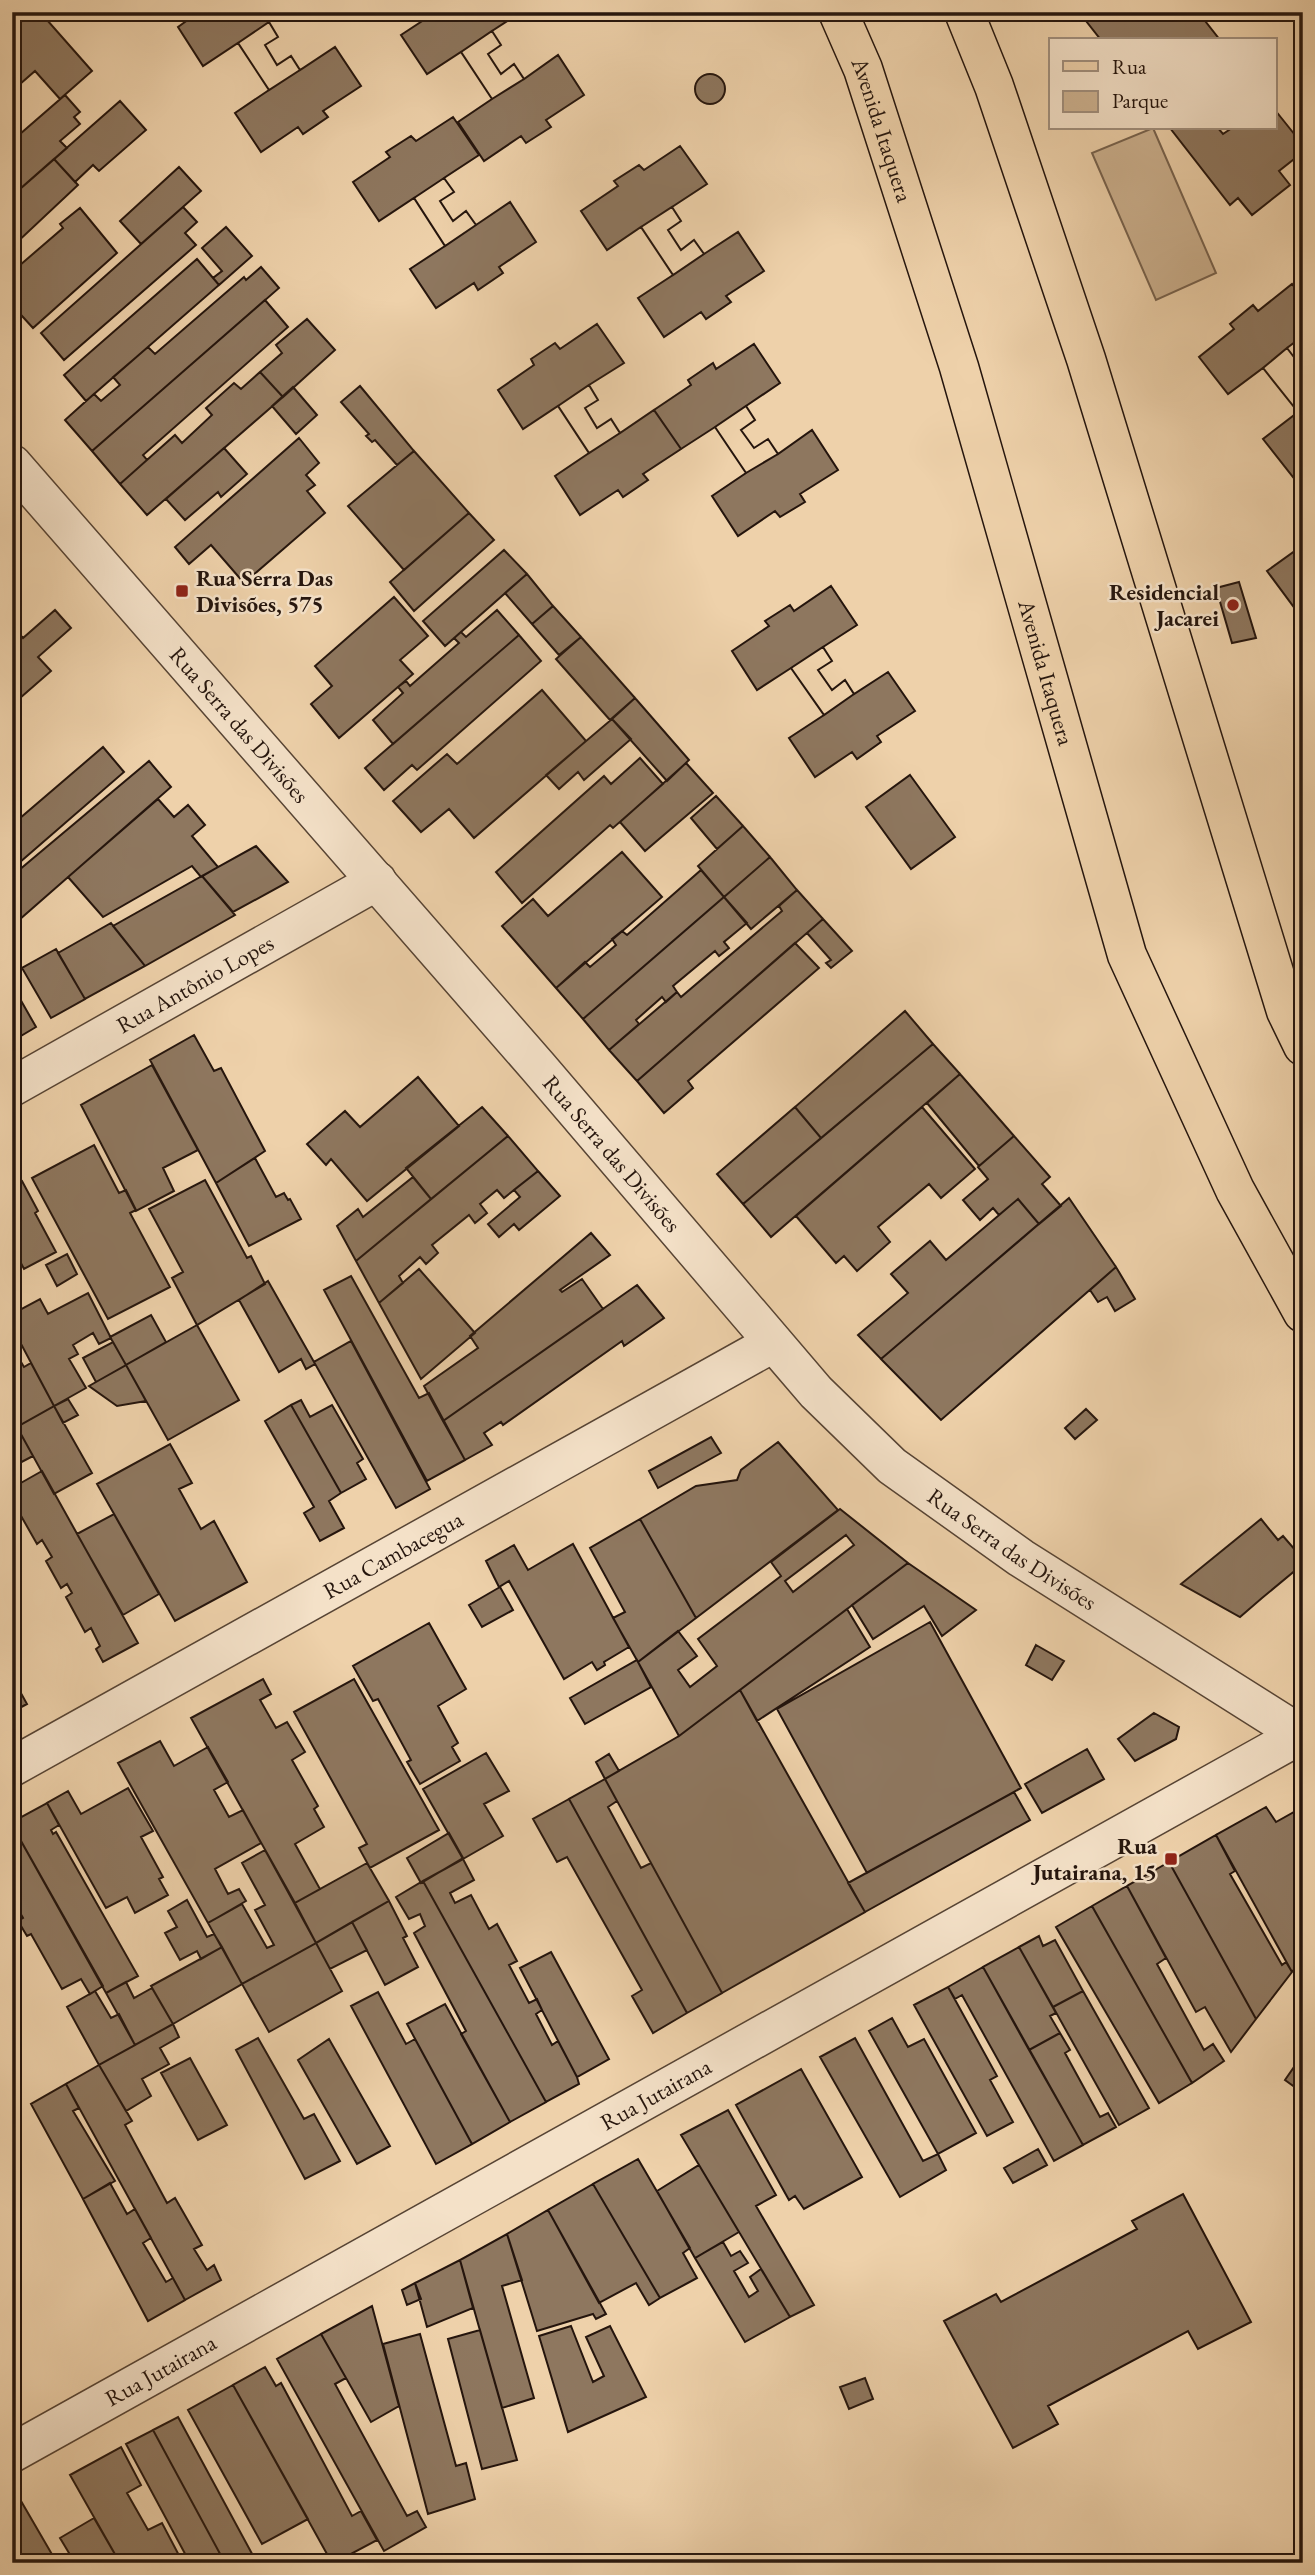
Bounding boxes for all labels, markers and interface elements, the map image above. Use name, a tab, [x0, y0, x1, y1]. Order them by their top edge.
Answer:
legend	[1049, 38, 1276, 130]
street label: Avenida Itaquera	[844, 52, 920, 207]
text: Rua	[1112, 53, 1147, 80]
text: Parque	[1112, 87, 1168, 114]
place label: Rua Serra Das Divisões, 575	[196, 563, 333, 619]
place label: Residencial Jacarei	[1109, 577, 1219, 633]
marker: Rua Serra Das Divisões, 575	[174, 583, 190, 599]
street label: Avenida Itaquera	[1011, 595, 1082, 750]
marker: Residencial Jacarei	[1225, 597, 1241, 613]
street label: Rua Serra das Divisões	[163, 640, 316, 809]
street label: Rua Antônio Lopes	[111, 927, 279, 1040]
street label: Rua Serra das Divisões	[536, 1068, 688, 1238]
street label: Rua Serra das Divisões	[922, 1481, 1102, 1617]
street label: Rua Cambacegua	[318, 1503, 469, 1606]
place label: Rua Jutairana, 15	[1031, 1831, 1158, 1887]
marker: Rua Jutairana, 15	[1163, 1851, 1179, 1867]
street label: Rua Jutairana	[595, 2051, 717, 2137]
street label: Rua Jutairana	[100, 2327, 222, 2413]

